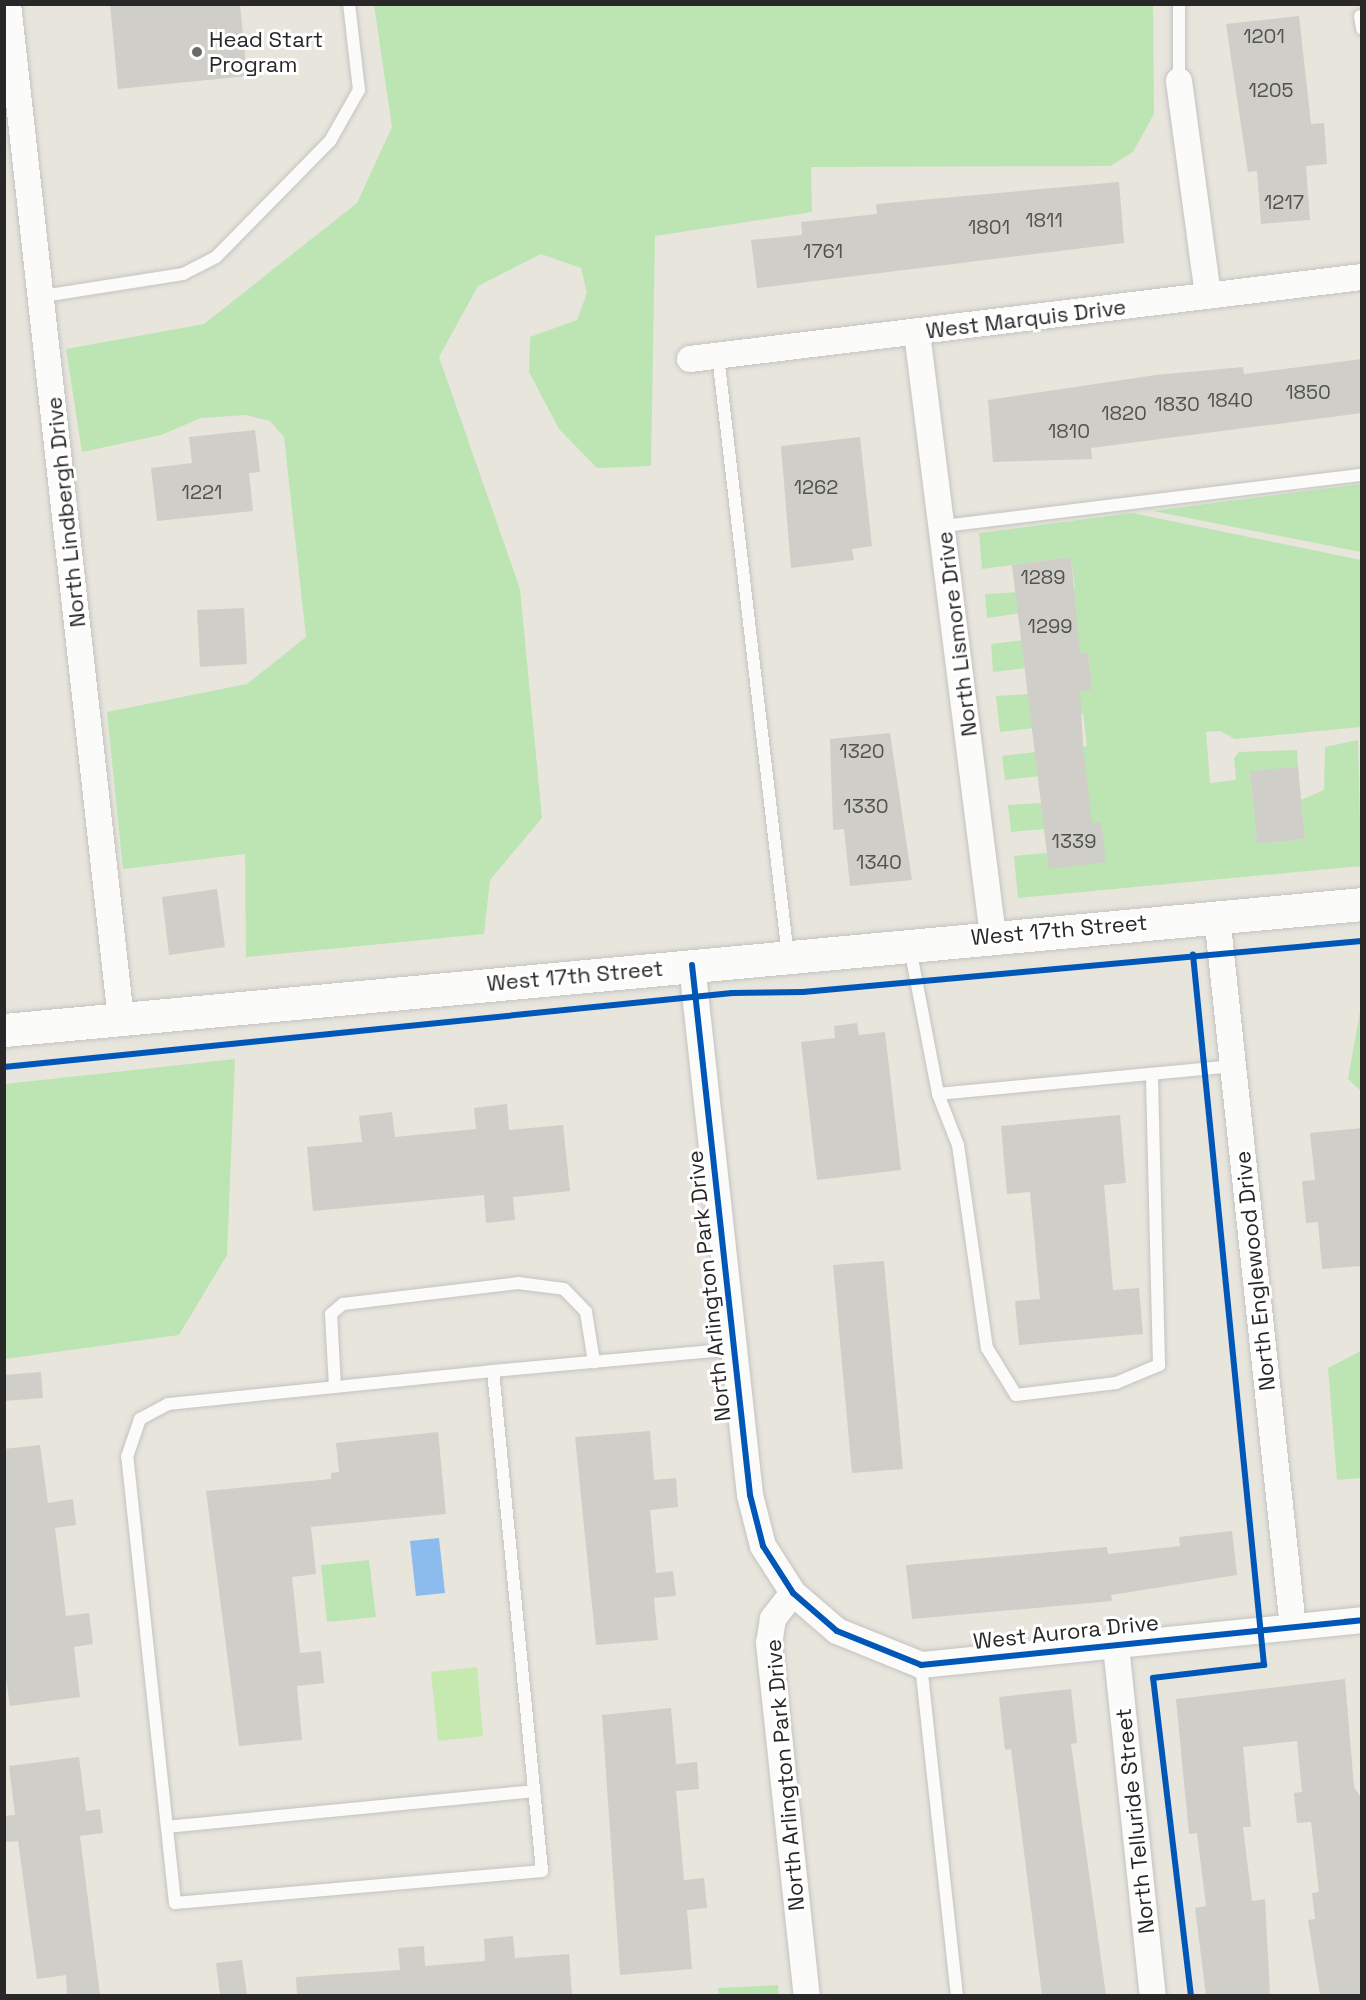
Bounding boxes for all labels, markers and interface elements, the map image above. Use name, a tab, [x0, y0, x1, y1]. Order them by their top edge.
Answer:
house number: 1201	[1243, 24, 1285, 48]
place label: Head Start Program	[209, 26, 323, 78]
marker: Head Start Program	[190, 45, 204, 59]
house number: 1205	[1248, 78, 1294, 102]
house number: 1217	[1264, 190, 1304, 214]
house number: 1811	[1025, 208, 1063, 232]
house number: 1801	[968, 215, 1010, 239]
house number: 1761	[803, 239, 843, 263]
street label: West Marquis Drive	[924, 294, 1128, 344]
house number: 1850	[1285, 380, 1331, 404]
house number: 1840	[1207, 388, 1253, 412]
house number: 1830	[1154, 392, 1200, 416]
street label: North Lindbergh Drive	[41, 395, 91, 629]
house number: 1820	[1101, 401, 1147, 425]
house number: 1810	[1048, 419, 1090, 443]
house number: 1262	[794, 475, 838, 499]
house number: 1221	[182, 480, 222, 504]
street label: North Lismore Drive	[931, 530, 983, 738]
house number: 1289	[1020, 565, 1066, 589]
house number: 1299	[1028, 614, 1072, 638]
house number: 1320	[839, 739, 885, 763]
house number: 1330	[843, 794, 889, 818]
house number: 1339	[1052, 829, 1096, 853]
house number: 1340	[856, 850, 902, 874]
street label: West 17th Street	[970, 909, 1148, 951]
street label: West 17th Street	[486, 955, 664, 997]
street label: North Arlington Park Drive	[682, 1149, 736, 1423]
street label: North Englewood Drive	[1229, 1150, 1281, 1392]
street label: West Aurora Drive	[972, 1609, 1160, 1655]
street label: North Arlington Park Drive	[760, 1638, 810, 1912]
street label: North Telluride Street	[1110, 1706, 1160, 1936]

